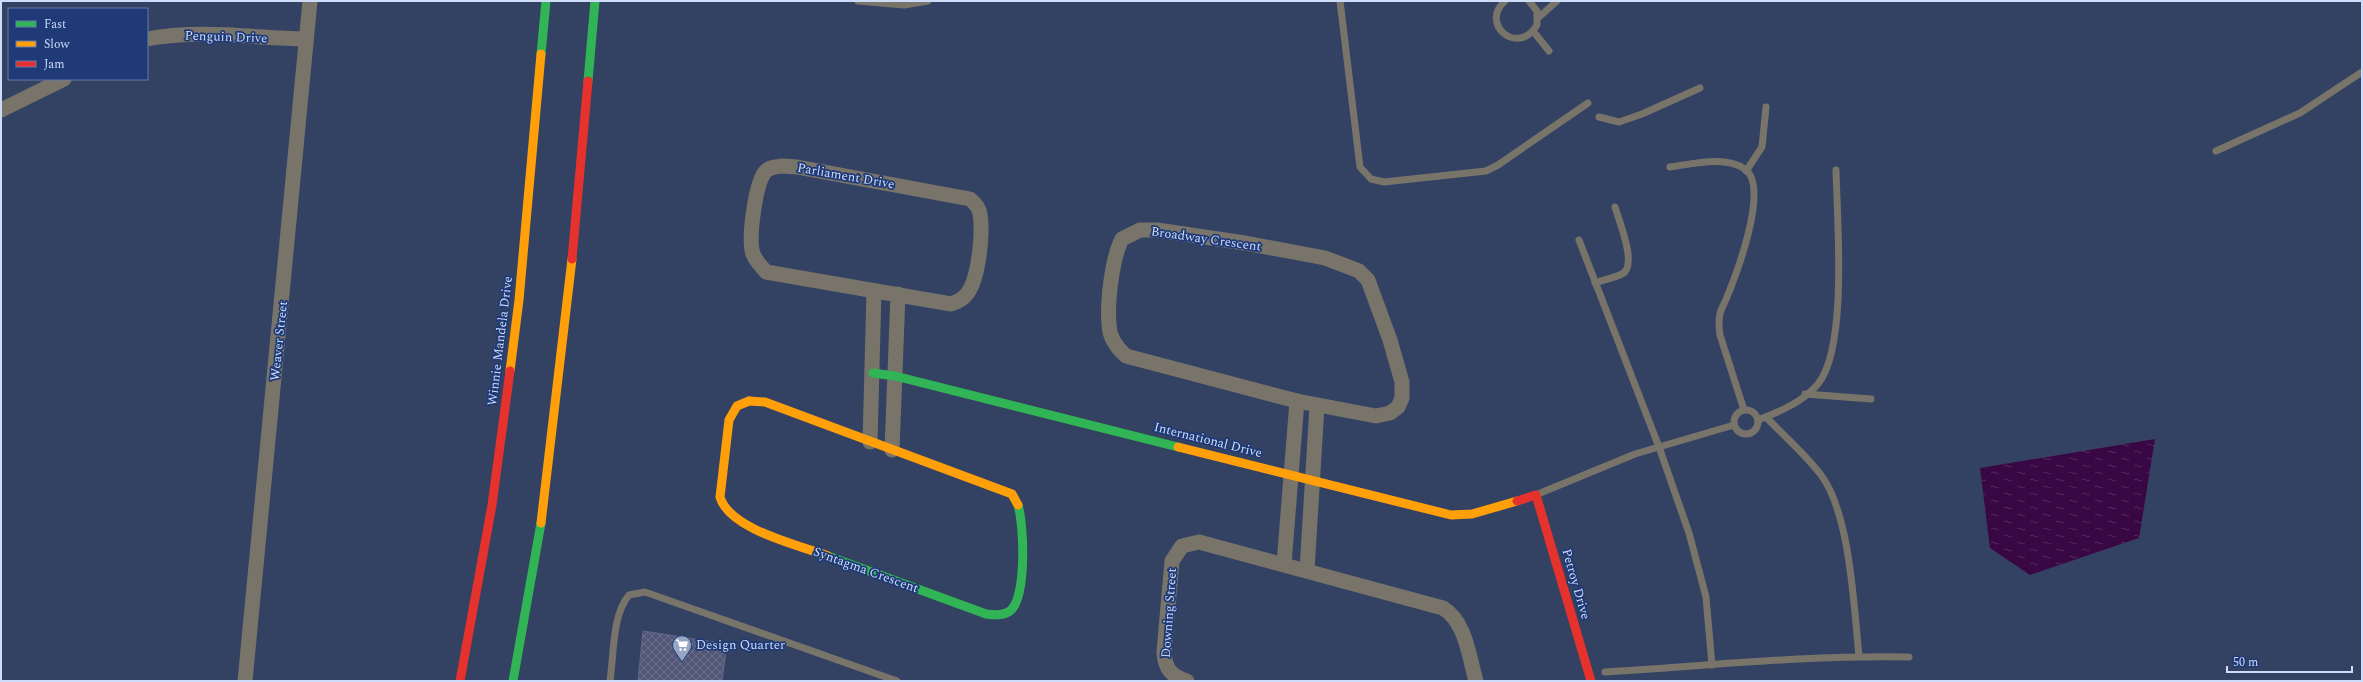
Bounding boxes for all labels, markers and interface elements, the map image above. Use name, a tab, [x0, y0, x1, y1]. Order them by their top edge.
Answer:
legend	[8, 8, 148, 80]
text: Fast	[44, 15, 66, 34]
street label: Penguin Drive	[184, 26, 268, 48]
text: Slow	[44, 35, 70, 54]
text: Jam	[44, 55, 65, 74]
street label: Parliament Drive	[796, 158, 896, 194]
street label: Broadway Crescent	[1150, 221, 1263, 257]
street label: Winnie Mandela Drive	[482, 275, 518, 407]
street label: Weaver Street	[265, 300, 293, 382]
street label: International Drive	[1152, 417, 1264, 463]
street label: Syntagma Crescent	[811, 542, 922, 598]
street label: Petroy Drive	[1556, 546, 1596, 622]
street label: Downing Street	[1156, 567, 1182, 659]
supermarket icon: Design Quarter	[671, 634, 693, 662]
place label: Design Quarter	[696, 635, 785, 655]
scale bar	[2227, 648, 2352, 674]
text: 50 m	[2233, 653, 2258, 672]

